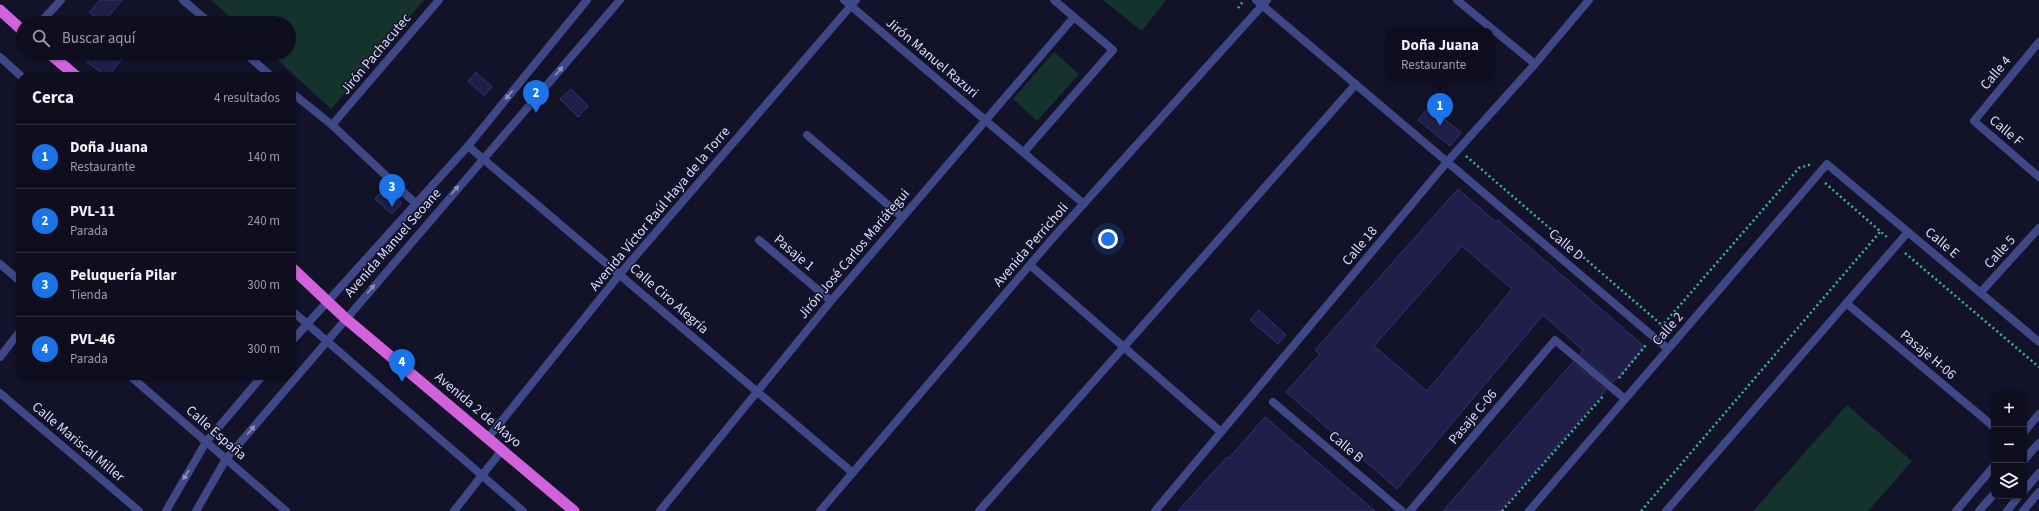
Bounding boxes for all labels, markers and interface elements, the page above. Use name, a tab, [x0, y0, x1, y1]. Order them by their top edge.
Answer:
street label: Jirón Pachacutec	[336, 9, 416, 99]
street label: Jirón Manuel Razuri	[881, 13, 983, 103]
search box	[16, 16, 296, 60]
icon: search	[30, 27, 52, 49]
text: Buscar aquí	[62, 28, 135, 49]
popup	[1387, 28, 1493, 80]
text: Doña Juana	[1401, 35, 1479, 56]
street label: Calle 4	[1976, 52, 2016, 94]
text: Restaurante	[1401, 56, 1466, 74]
one-way arrow	[554, 65, 563, 76]
pin: 2	[523, 80, 549, 113]
text: Cerca	[32, 86, 74, 110]
text: 4 resultados	[214, 89, 280, 107]
one-way arrow	[505, 90, 514, 101]
pin: 1	[1427, 93, 1453, 126]
street label: Calle F	[1985, 111, 2027, 151]
street label: Avenida Víctor Raúl Haya de la Torre	[585, 122, 735, 296]
text: Doña Juana	[70, 137, 148, 158]
text: 1	[42, 148, 48, 166]
text: 140 m	[247, 148, 280, 166]
text: Restaurante	[70, 158, 135, 176]
pin: 3	[379, 174, 405, 207]
street label: Avenida Manuel Seoane	[340, 184, 446, 302]
one-way arrow	[451, 185, 460, 195]
street label: Jirón José Carlos Mariátegui	[794, 185, 914, 323]
street label: Avenida Perricholi	[989, 198, 1073, 292]
text: PVL-11	[70, 201, 115, 222]
text: 2	[42, 212, 48, 230]
text: 240 m	[247, 212, 280, 230]
text: Parada	[70, 222, 108, 240]
street label: Calle 18	[1338, 222, 1382, 270]
street label: Calle E	[1921, 223, 1963, 263]
street label: Calle D	[1544, 224, 1588, 266]
your location	[1098, 229, 1118, 249]
street label: Pasaje 1	[769, 230, 819, 276]
street label: Calle 5	[1980, 231, 2020, 273]
street label: Calle Ciro Alegría	[625, 259, 713, 339]
text: Peluquería Pilar	[70, 265, 176, 286]
text: 3	[42, 276, 48, 294]
text: 300 m	[247, 276, 280, 294]
one-way arrow	[366, 284, 375, 294]
text: Tienda	[70, 286, 108, 304]
street label: Calle 2	[1648, 308, 1688, 350]
street label: Pasaje H-06	[1896, 326, 1960, 385]
text: PVL-46	[70, 329, 115, 350]
text: 4	[42, 340, 48, 358]
text: 300 m	[247, 340, 280, 358]
pin: 4	[389, 349, 415, 382]
text: Parada	[70, 350, 108, 368]
street label: Avenida 2 de Mayo	[430, 368, 526, 452]
street label: Pasaje C-06	[1444, 385, 1502, 449]
map controls	[1991, 391, 2027, 499]
button: +	[1991, 391, 2027, 427]
street label: Calle Mariscal Miller	[27, 397, 129, 487]
street label: Calle España	[181, 401, 251, 465]
one-way arrow	[247, 424, 256, 435]
street label: Calle B	[1324, 426, 1368, 468]
button: −	[1991, 427, 2027, 463]
button: layers	[1991, 463, 2027, 499]
one-way arrow	[182, 469, 189, 481]

